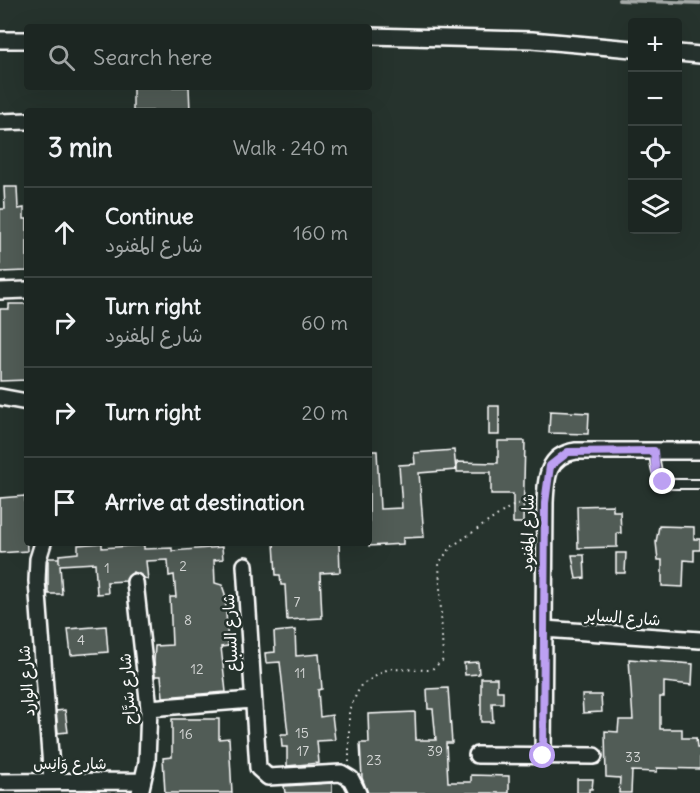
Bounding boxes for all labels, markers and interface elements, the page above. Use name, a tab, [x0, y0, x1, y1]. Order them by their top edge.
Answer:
map controls	[628, 18, 682, 234]
button: +	[628, 18, 682, 72]
search box	[24, 24, 372, 90]
icon: search	[45, 41, 78, 74]
text: Search here	[93, 43, 212, 71]
button: −	[628, 72, 682, 126]
button: locate	[628, 126, 682, 180]
text: 3 min	[48, 131, 113, 164]
text: Walk · 240 m	[233, 135, 348, 160]
button: layers	[628, 180, 682, 234]
text: Continue	[105, 202, 194, 230]
icon: ahead	[48, 216, 81, 249]
text: 160 m	[293, 220, 348, 245]
text: شارع المفنود	[105, 232, 203, 257]
text: Turn right	[105, 292, 201, 320]
icon: right	[48, 306, 81, 339]
text: 60 m	[301, 310, 348, 335]
text: شارع المفنود	[105, 322, 203, 347]
icon: right	[48, 396, 81, 429]
text: Turn right	[105, 398, 201, 426]
text: 20 m	[302, 400, 348, 425]
route end	[649, 468, 675, 494]
icon: arrive	[48, 486, 81, 519]
text: Arrive at destination	[105, 488, 305, 516]
street label: شارع المفنود	[516, 494, 540, 572]
house number: 2	[179, 557, 187, 575]
house number: 1	[104, 559, 110, 577]
street label: شارع السباع	[218, 593, 244, 673]
house number: 7	[294, 593, 301, 611]
street label: شارع الساير	[583, 604, 661, 632]
house number: 8	[184, 611, 192, 629]
house number: 4	[77, 631, 85, 649]
street label: شارع الوارد	[14, 644, 40, 717]
street label: شارع سَرَّاح	[115, 653, 141, 725]
house number: 12	[190, 660, 204, 678]
house number: 11	[294, 664, 306, 682]
house number: 15	[295, 724, 309, 742]
house number: 16	[179, 725, 193, 743]
house number: 17	[297, 742, 309, 760]
house number: 39	[427, 742, 443, 760]
route start	[529, 742, 555, 768]
house number: 33	[625, 748, 641, 766]
house number: 23	[366, 751, 382, 769]
street label: شارع وَانِس	[33, 753, 107, 775]

